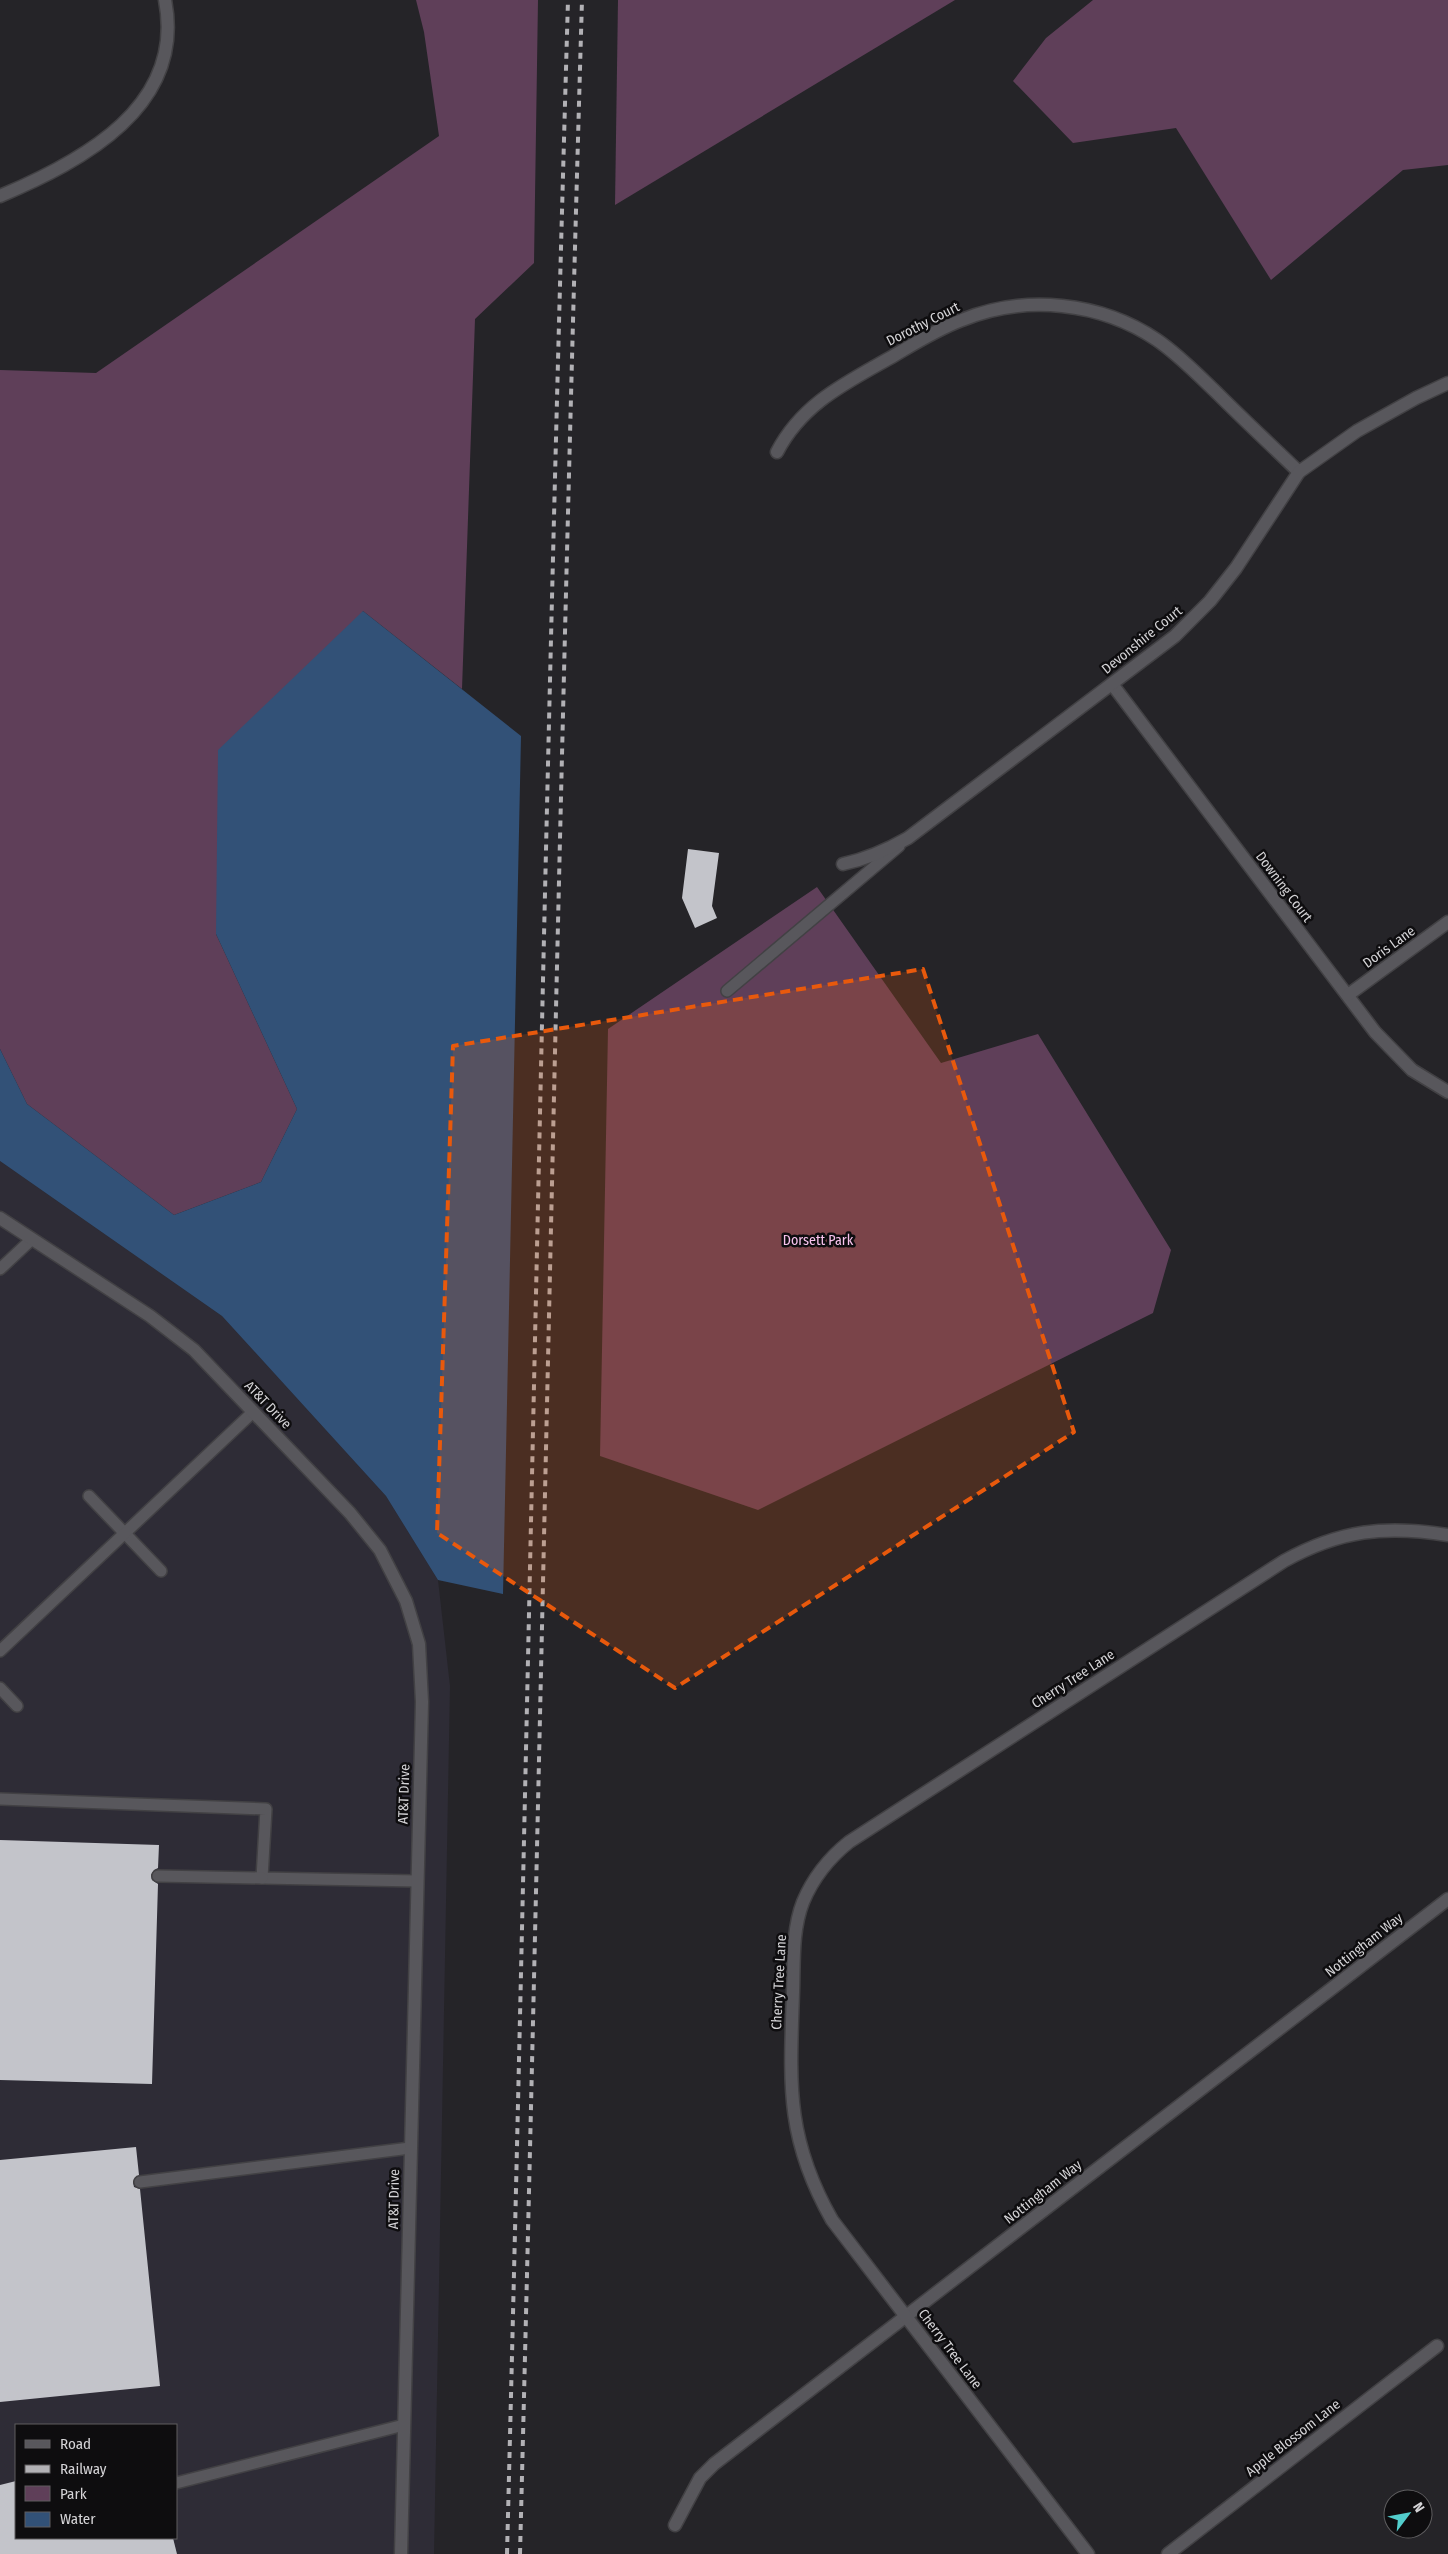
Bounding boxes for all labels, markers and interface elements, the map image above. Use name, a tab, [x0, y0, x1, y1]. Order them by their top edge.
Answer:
street label: Dorothy Court	[884, 298, 963, 350]
street label: Devonshire Court	[1098, 602, 1186, 678]
street label: Downing Court	[1252, 848, 1316, 926]
street label: Doris Lane	[1360, 922, 1419, 972]
park label: Dorsett Park	[783, 1232, 854, 1249]
street label: AT&T Drive	[241, 1377, 295, 1433]
street label: Cherry Tree Lane	[1028, 1646, 1118, 1712]
street label: AT&T Drive	[394, 1764, 414, 1824]
street label: Nottingham Way	[1322, 1909, 1407, 1981]
street label: Cherry Tree Lane	[768, 1934, 790, 2030]
street label: Nottingham Way	[1001, 2156, 1086, 2228]
street label: AT&T Drive	[385, 2169, 403, 2229]
street label: Cherry Tree Lane	[914, 2306, 986, 2392]
street label: Apple Blossom Lane	[1242, 2396, 1344, 2480]
legend	[15, 2424, 178, 2539]
text: Road	[60, 2435, 91, 2453]
text: Railway	[60, 2460, 107, 2478]
text: Park	[60, 2485, 87, 2503]
north arrow	[1383, 2489, 1433, 2539]
text: N	[1409, 2499, 1428, 2515]
text: Water	[60, 2510, 96, 2528]

